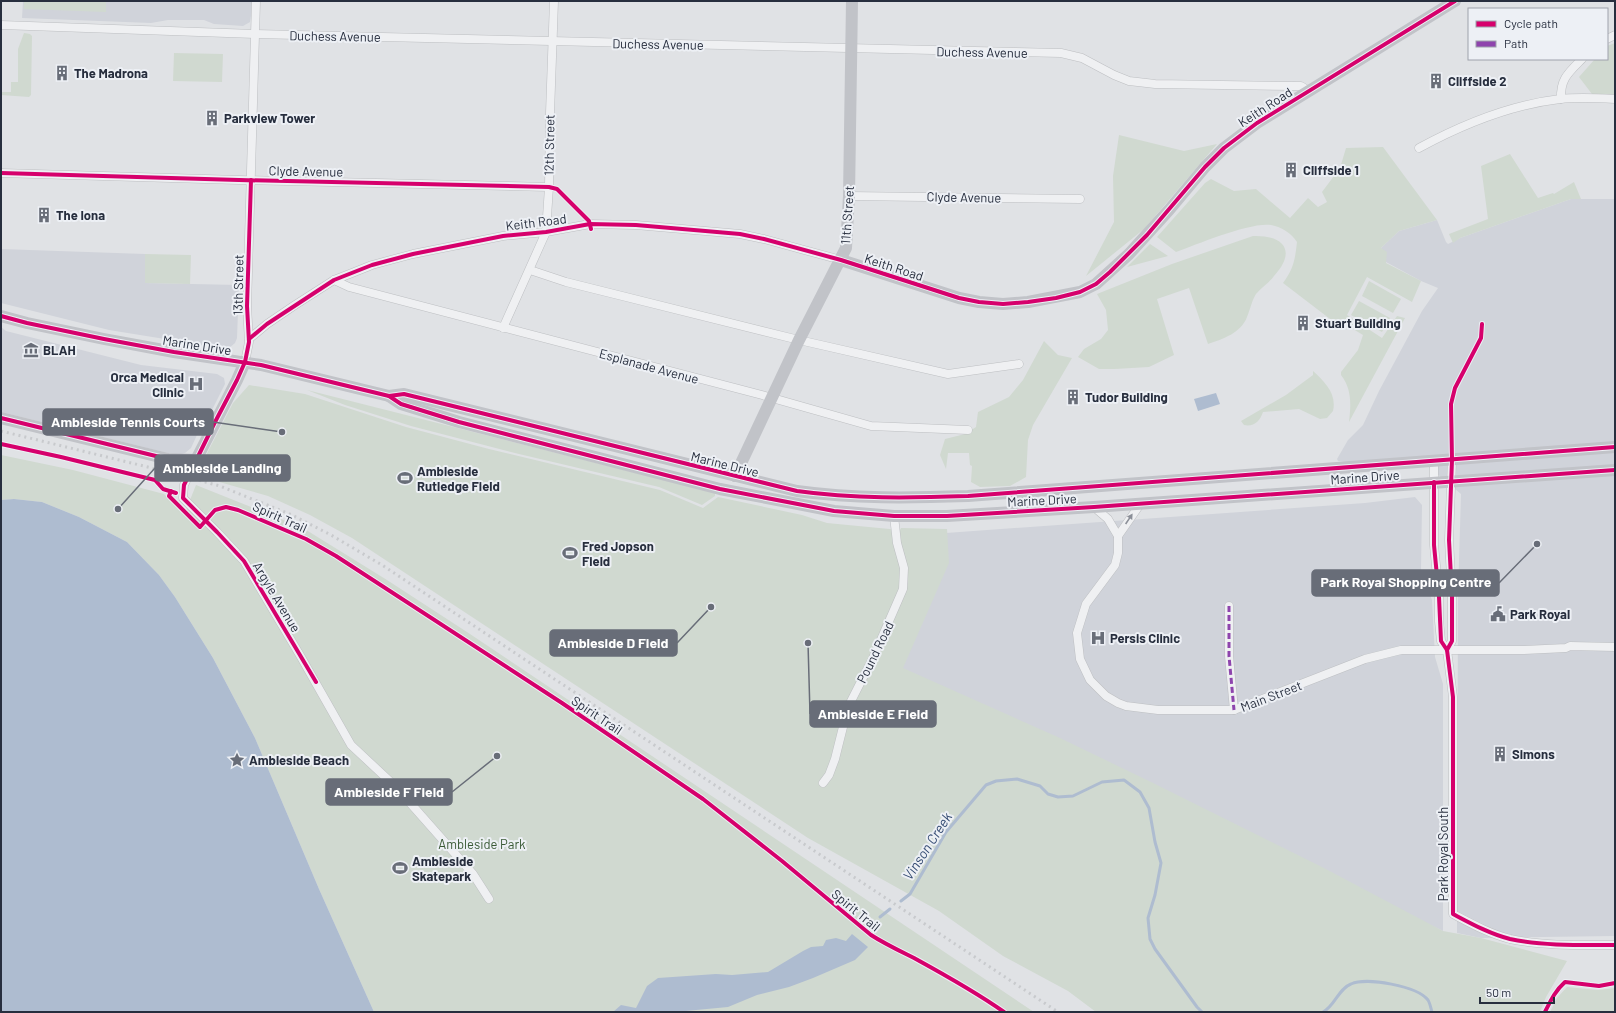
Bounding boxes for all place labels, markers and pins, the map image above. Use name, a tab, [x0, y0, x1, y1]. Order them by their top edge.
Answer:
building icon: The Madrona	[53, 64, 71, 82]
place label: The Madrona	[74, 65, 148, 81]
building icon: Cliffside 2	[1427, 72, 1445, 90]
place label: Cliffside 2	[1448, 73, 1506, 89]
building icon: Parkview Tower	[203, 109, 221, 127]
place label: Parkview Tower	[224, 110, 315, 126]
building icon: Cliffside 1	[1282, 161, 1300, 179]
place label: Cliffside 1	[1303, 162, 1359, 178]
building icon: The Iona	[35, 206, 53, 224]
place label: The Iona	[56, 207, 105, 223]
building icon: Stuart Building	[1294, 314, 1312, 332]
place label: Stuart Building	[1315, 315, 1401, 331]
museum icon: BLAH	[22, 341, 40, 359]
place label: BLAH	[43, 342, 76, 358]
place label: Orca Medical Clinic	[111, 369, 184, 400]
hospital icon: Orca Medical Clinic	[187, 375, 205, 393]
building icon: Tudor Building	[1064, 388, 1082, 406]
place label: Tudor Building	[1085, 389, 1168, 405]
callout: Ambleside Tennis Courts	[43, 409, 213, 435]
callout: Ambleside Landing	[155, 455, 290, 481]
place label: Ambleside Rutledge Field	[417, 463, 500, 494]
sports icon: Ambleside Rutledge Field	[396, 469, 414, 487]
place label: Fred Jopson Field	[582, 538, 654, 569]
sports icon: Fred Jopson Field	[561, 544, 579, 562]
callout: Park Royal Shopping Centre	[1312, 570, 1499, 596]
public building icon: Park Royal	[1489, 605, 1507, 623]
place label: Park Royal	[1510, 606, 1570, 622]
hospital icon: Persis Clinic	[1089, 629, 1107, 647]
callout: Ambleside D Field	[550, 630, 677, 656]
place label: Persis Clinic	[1110, 630, 1180, 646]
callout: Ambleside E Field	[810, 701, 936, 727]
building icon: Simons	[1491, 745, 1509, 763]
place label: Simons	[1512, 746, 1555, 762]
place icon: Ambleside Beach	[228, 751, 246, 769]
place label: Ambleside Beach	[249, 752, 349, 768]
callout: Ambleside F Field	[326, 779, 452, 805]
place label: Ambleside Skatepark	[412, 853, 473, 884]
sports icon: Ambleside Skatepark	[391, 859, 409, 877]

